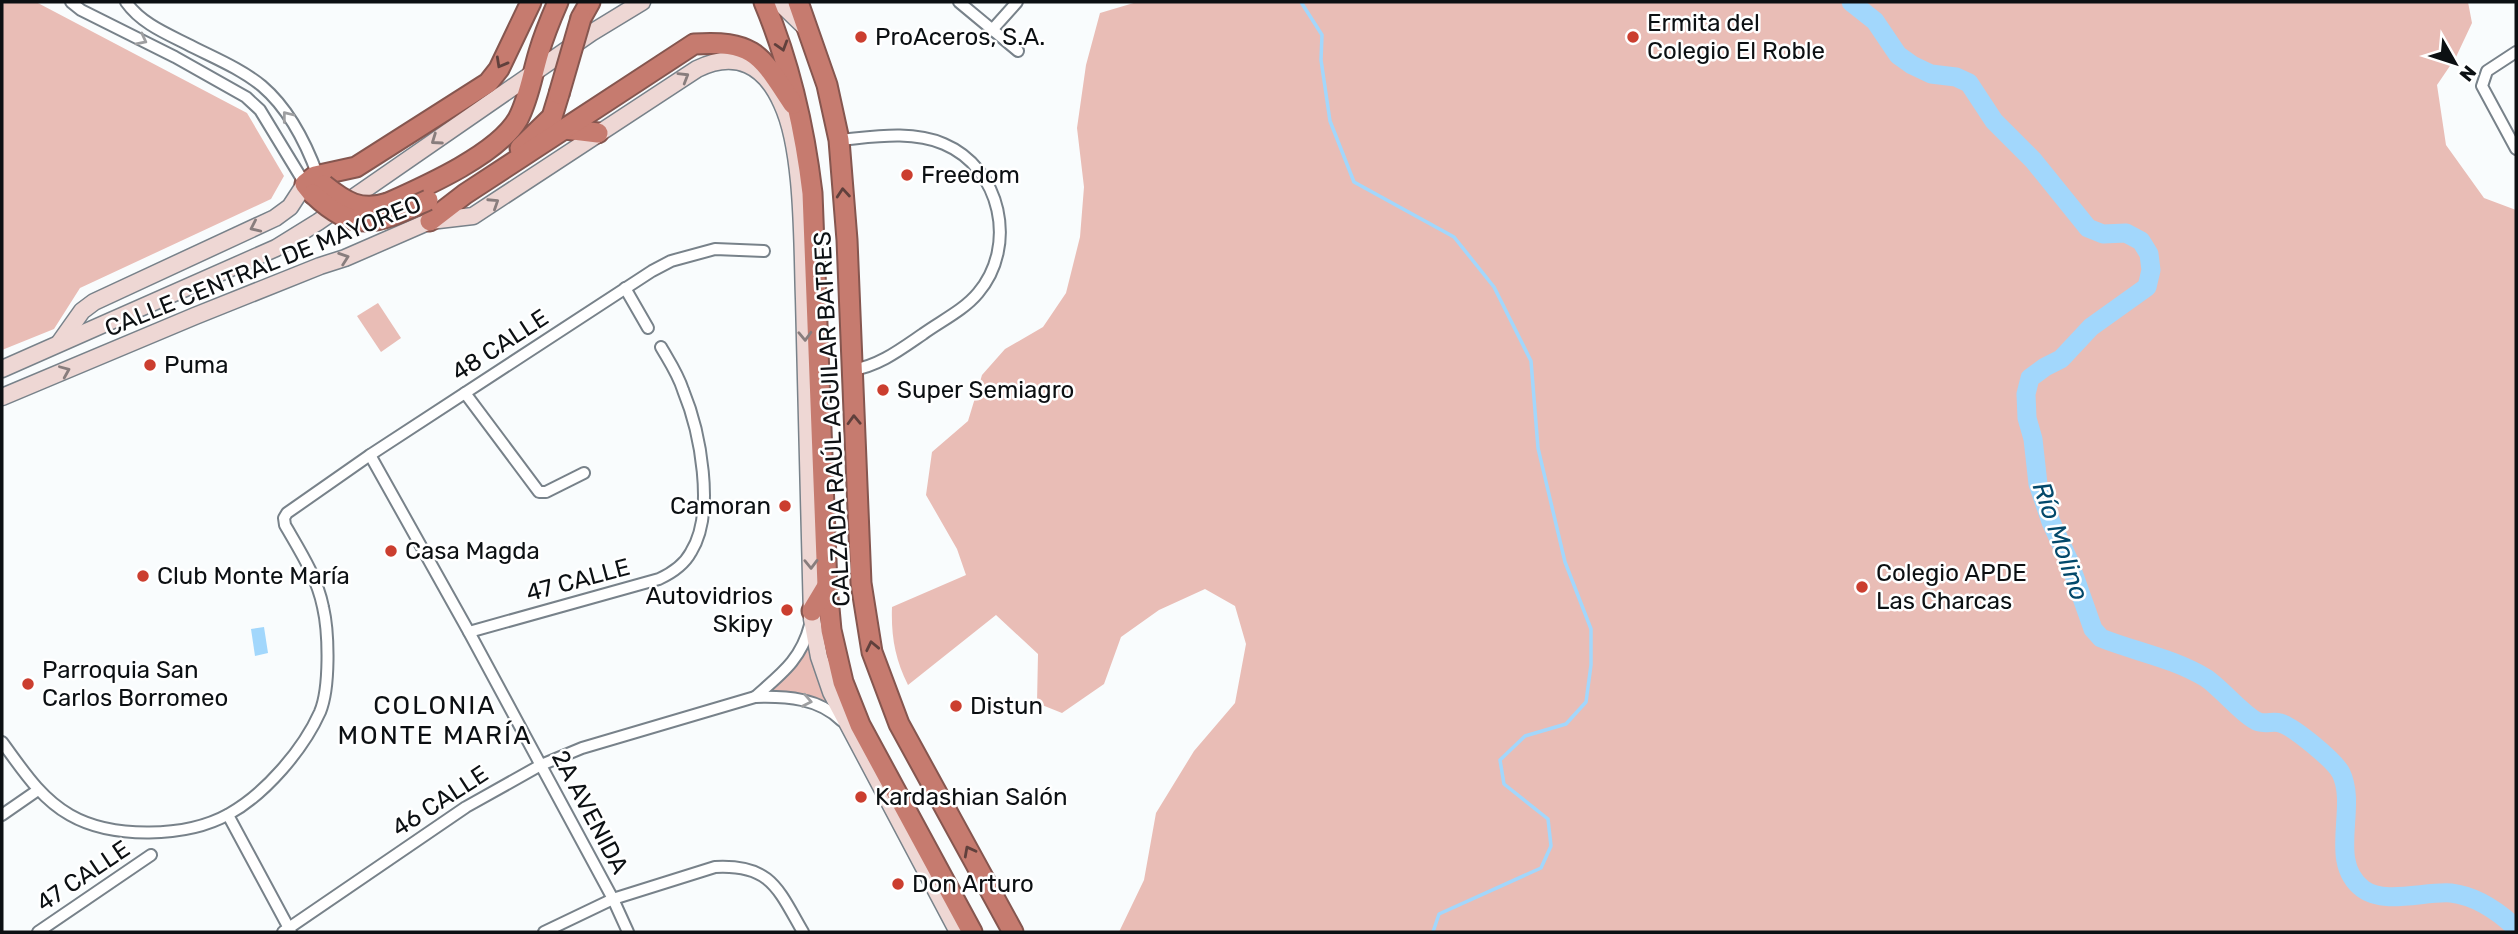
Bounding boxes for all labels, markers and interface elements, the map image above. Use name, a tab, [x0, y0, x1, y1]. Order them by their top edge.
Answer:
place label: Ermita del Colegio El Roble	[1647, 9, 1825, 65]
place label: ProAceros, S.A.	[875, 23, 1045, 51]
north arrow	[2420, 28, 2490, 98]
marker: ProAceros, S.A.	[853, 29, 869, 45]
marker: Ermita del Colegio El Roble	[1625, 29, 1641, 45]
one-way arrow	[135, 32, 147, 46]
one-way arrow	[773, 40, 788, 52]
one-way arrow	[496, 56, 509, 69]
text: N	[2455, 61, 2481, 86]
one-way arrow	[676, 73, 689, 86]
one-way arrow	[282, 111, 295, 123]
one-way arrow	[431, 132, 444, 144]
place label: Freedom	[921, 161, 1020, 189]
marker: Freedom	[899, 167, 915, 183]
one-way arrow	[836, 187, 851, 198]
street label: CALLE CENTRAL DE MAYOREO	[101, 190, 425, 342]
one-way arrow	[486, 198, 499, 211]
one-way arrow	[250, 219, 262, 233]
street label: CALZADA RAÚL AGUILAR BATRES	[808, 231, 856, 607]
one-way arrow	[337, 252, 349, 266]
street label: 48 CALLE	[446, 303, 554, 387]
one-way arrow	[797, 332, 813, 342]
place label: Puma	[164, 351, 228, 379]
marker: Puma	[142, 357, 158, 373]
one-way arrow	[57, 365, 70, 379]
place label: Super Semiagro	[897, 376, 1074, 404]
marker: Super Semiagro	[875, 382, 891, 398]
one-way arrow	[847, 414, 862, 425]
water label: Río Molino	[2026, 478, 2095, 605]
place label: Camoran	[670, 492, 771, 520]
marker: Camoran	[777, 498, 793, 514]
place label: Casa Magda	[405, 537, 540, 565]
marker: Casa Magda	[383, 543, 399, 559]
street label: 47 CALLE	[523, 553, 633, 607]
one-way arrow	[803, 559, 819, 569]
place label: Colegio APDE Las Charcas	[1876, 559, 2027, 615]
place label: Club Monte María	[157, 562, 350, 590]
marker: Club Monte María	[135, 568, 151, 584]
marker: Colegio APDE Las Charcas	[1854, 579, 1870, 595]
place label: Autovidrios Skipy	[646, 582, 773, 638]
marker: Autovidrios Skipy	[779, 602, 795, 618]
one-way arrow	[865, 640, 880, 652]
place label: Parroquia San Carlos Borromeo	[42, 656, 228, 712]
marker: Parroquia San Carlos Borromeo	[20, 676, 36, 692]
district label: COLONIA MONTE MARÍA	[337, 690, 533, 751]
place label: Distun	[970, 692, 1043, 720]
one-way arrow	[801, 693, 813, 708]
marker: Distun	[948, 698, 964, 714]
street label: 2A AVENIDA	[546, 746, 634, 878]
street label: 46 CALLE	[387, 760, 493, 842]
place label: Kardashian Salón	[875, 783, 1068, 811]
marker: Kardashian Salón	[853, 789, 869, 805]
street label: 47 CALLE	[31, 835, 135, 917]
one-way arrow	[964, 845, 978, 858]
place label: Don Arturo	[912, 870, 1034, 898]
marker: Don Arturo	[890, 876, 906, 892]

